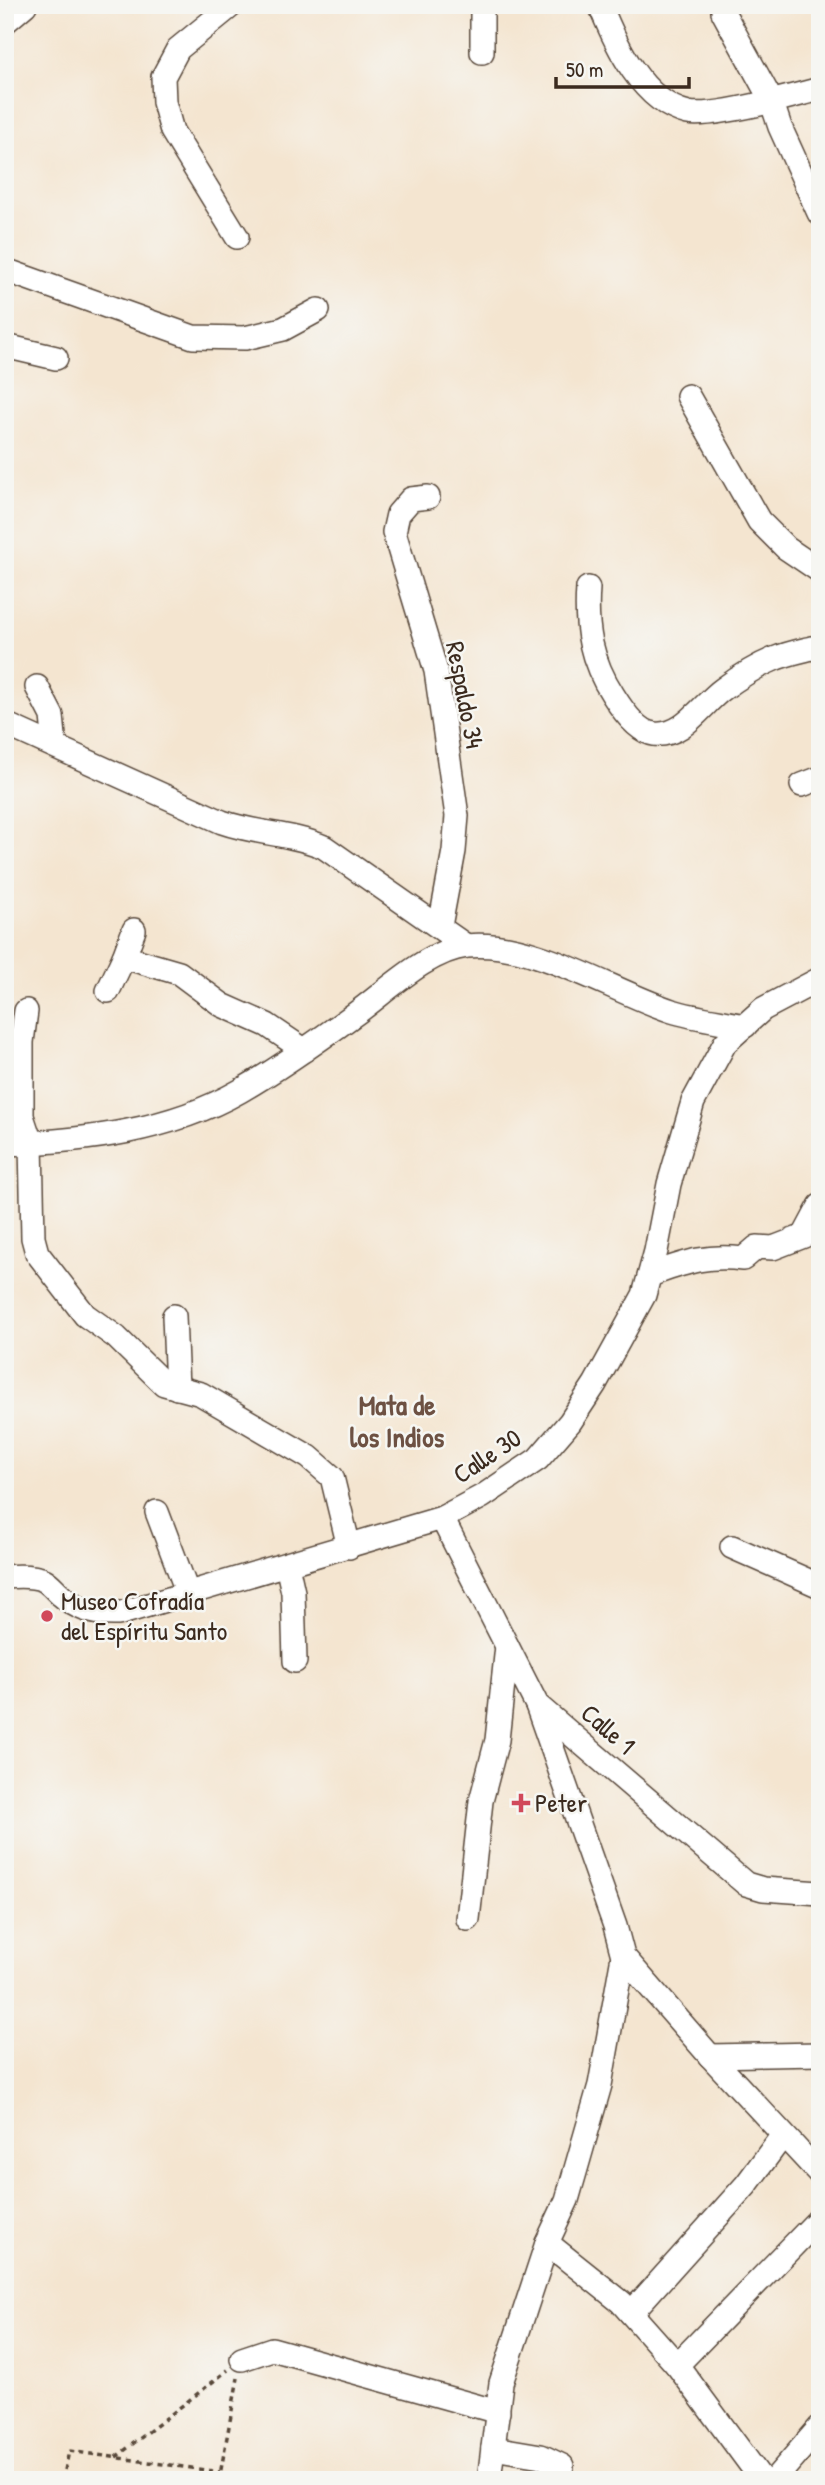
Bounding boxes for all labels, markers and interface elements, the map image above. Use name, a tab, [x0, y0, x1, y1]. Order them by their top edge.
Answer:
scale bar	[556, 46, 688, 90]
text: 50 m	[566, 55, 603, 84]
street label: Respaldo 34	[438, 638, 493, 751]
district label: Mata de los Indios	[350, 1386, 444, 1456]
street label: Calle 30	[446, 1420, 528, 1491]
place label: Museo Cofradía del Espíritu Santo	[61, 1583, 227, 1648]
marker: Museo Cofradía del Espíritu Santo	[39, 1608, 55, 1624]
street label: Calle 1	[574, 1695, 643, 1762]
place label: Peter	[535, 1785, 587, 1820]
marker: Peter	[513, 1795, 529, 1811]

